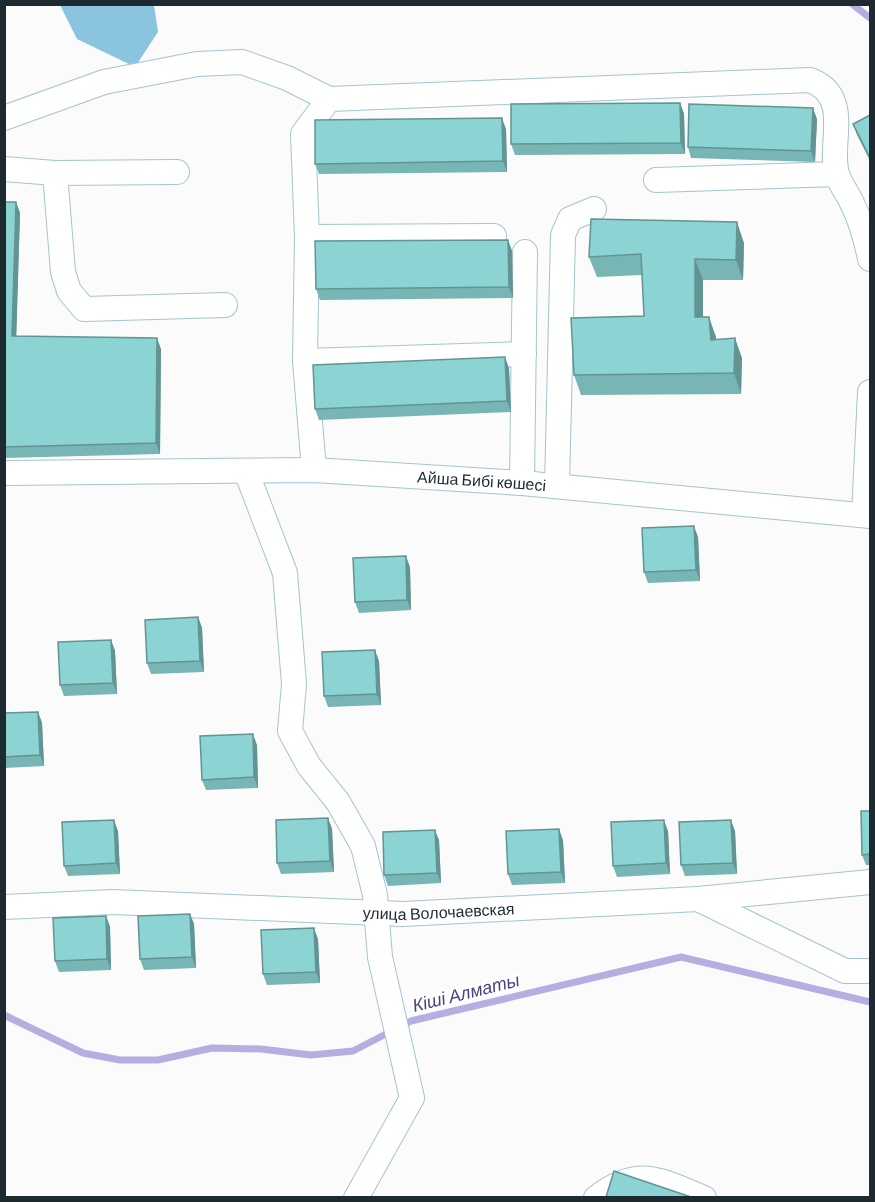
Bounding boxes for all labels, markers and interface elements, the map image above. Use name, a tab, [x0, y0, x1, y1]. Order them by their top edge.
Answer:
street label: Айша Бибі көшесі	[417, 466, 547, 494]
street label: улица Волочаевская	[362, 898, 515, 923]
water label: Кіші Алматы	[410, 968, 522, 1016]

